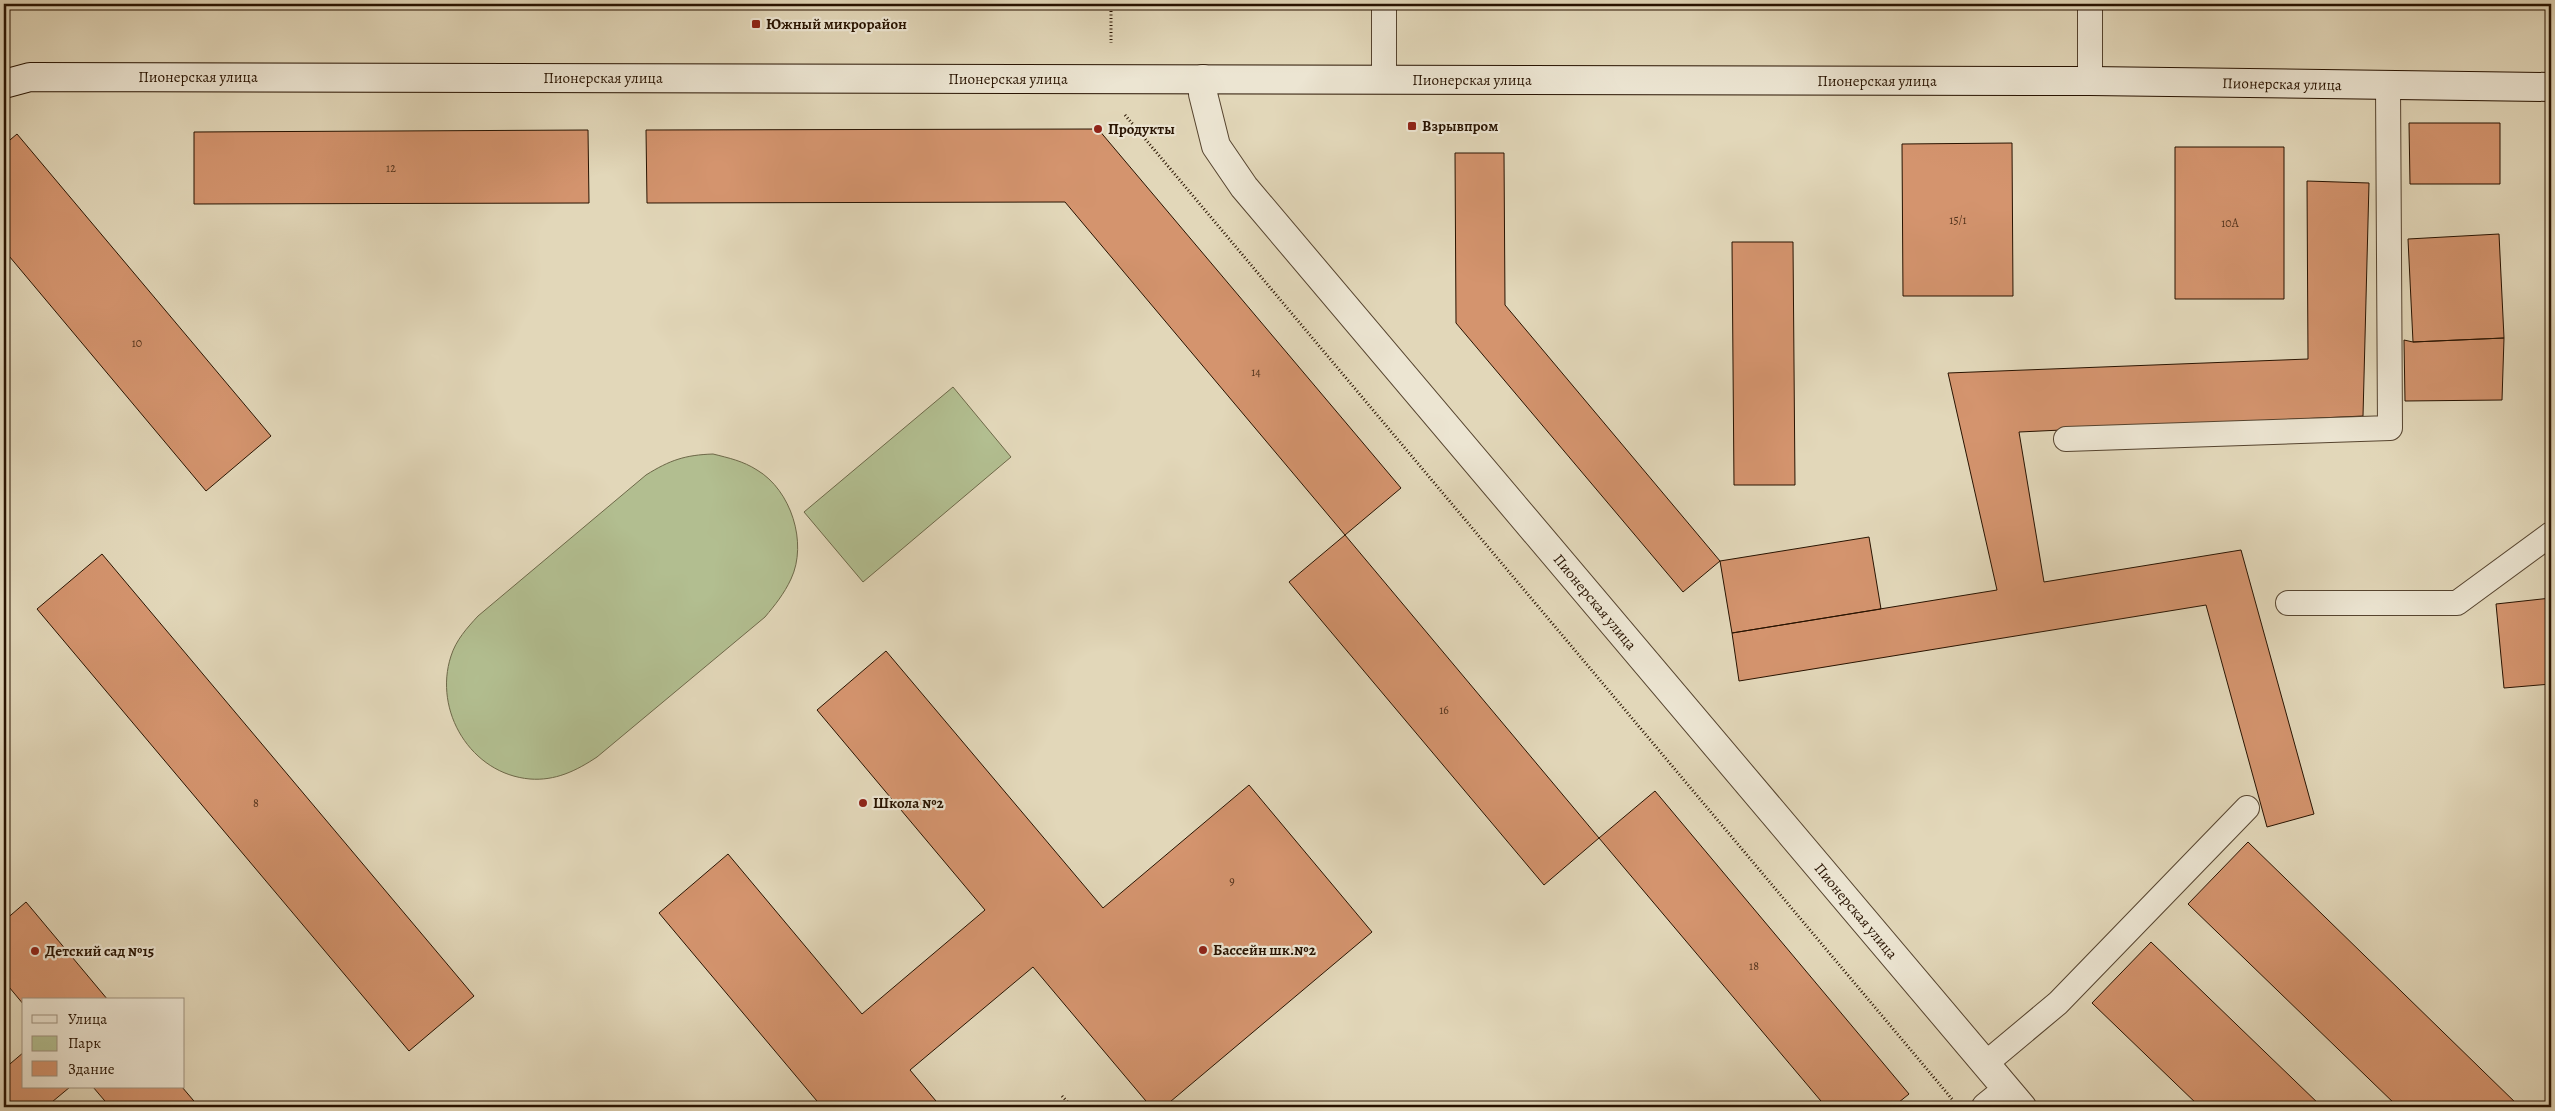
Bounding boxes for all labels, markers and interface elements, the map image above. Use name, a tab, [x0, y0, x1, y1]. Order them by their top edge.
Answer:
place label: Южный микрорайон	[766, 14, 907, 34]
marker: Южный микрорайон	[750, 18, 762, 30]
street label: Пионерская улица	[138, 67, 258, 87]
street label: Пионерская улица	[543, 68, 663, 88]
street label: Пионерская улица	[948, 69, 1068, 89]
street label: Пионерская улица	[1412, 70, 1532, 90]
street label: Пионерская улица	[1817, 71, 1937, 91]
street label: Пионерская улица	[2222, 73, 2342, 95]
place label: Взрывпром	[1422, 116, 1498, 136]
place label: Продукты	[1108, 119, 1175, 139]
marker: Взрывпром	[1406, 120, 1418, 132]
marker: Продукты	[1092, 123, 1104, 135]
house number: 12	[386, 160, 396, 176]
house number: 15/1	[1949, 212, 1967, 228]
house number: 10А	[2221, 215, 2240, 231]
house number: 10	[132, 335, 142, 351]
house number: 14	[1251, 364, 1261, 380]
street label: Пионерская улица	[1549, 550, 1641, 654]
house number: 16	[1439, 702, 1449, 718]
place label: Школа №2	[873, 793, 945, 813]
house number: 8	[253, 795, 259, 811]
marker: Школа №2	[857, 797, 869, 809]
street label: Пионерская улица	[1810, 859, 1902, 963]
house number: 9	[1229, 873, 1235, 889]
place label: Бассейн шк.№2	[1213, 940, 1317, 960]
place label: Детский сад №15	[45, 941, 154, 961]
marker: Бассейн шк.№2	[1197, 944, 1209, 956]
marker: Детский сад №15	[29, 945, 41, 957]
house number: 18	[1749, 958, 1759, 974]
legend	[22, 998, 185, 1088]
text: Улица	[68, 1009, 107, 1029]
text: Парк	[68, 1033, 101, 1053]
text: Здание	[68, 1059, 115, 1079]

